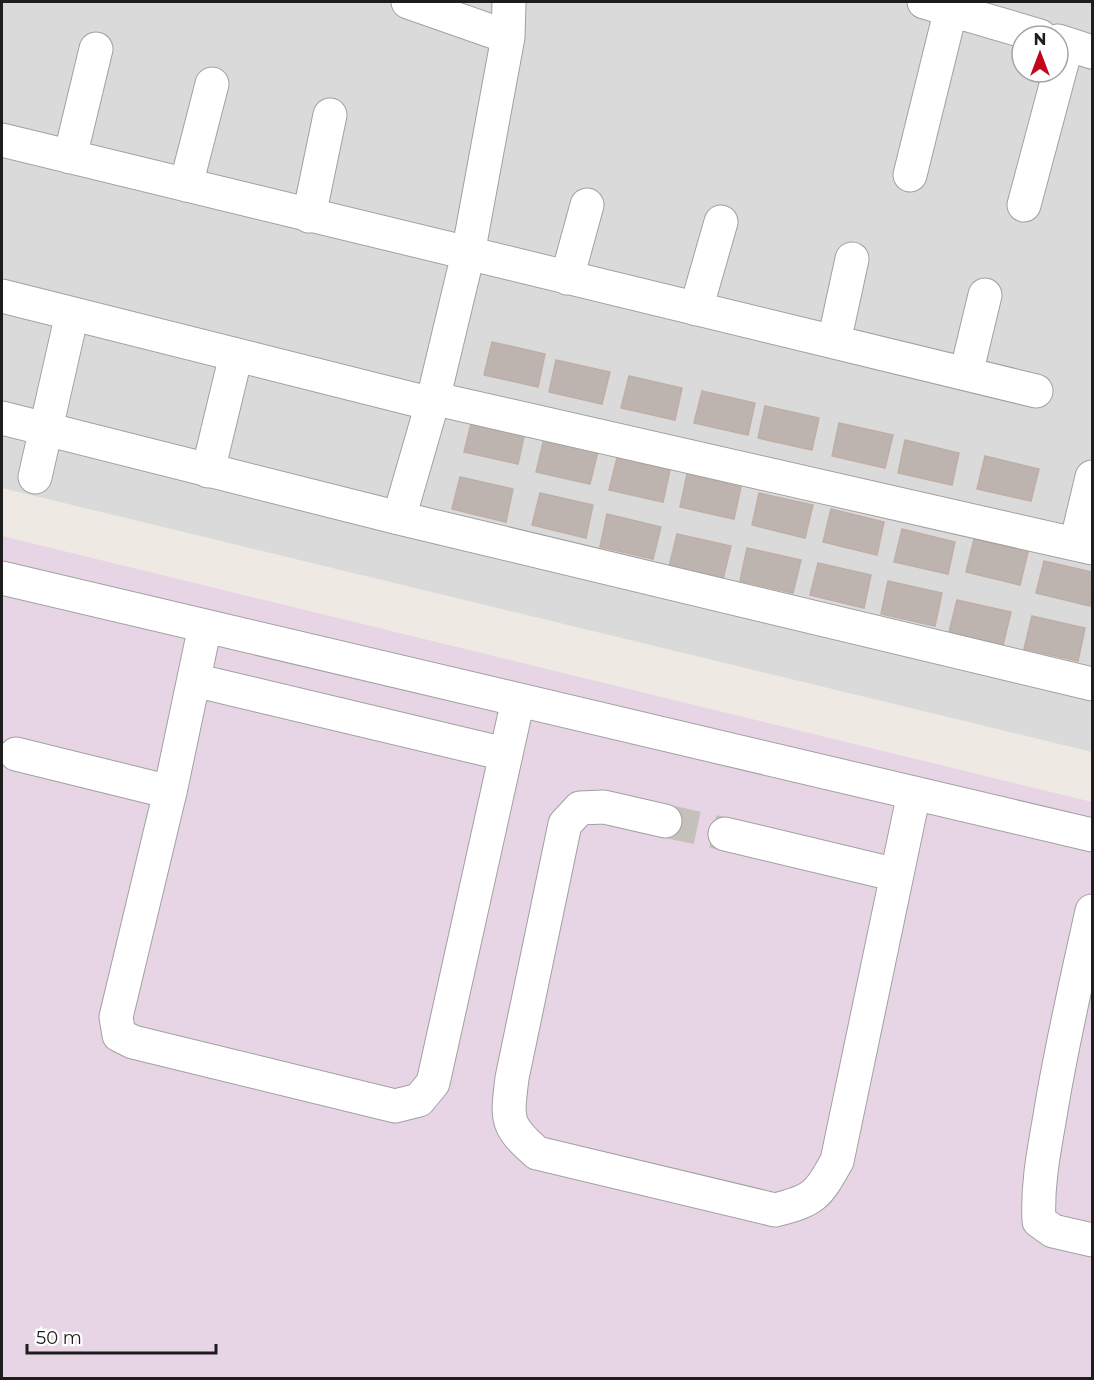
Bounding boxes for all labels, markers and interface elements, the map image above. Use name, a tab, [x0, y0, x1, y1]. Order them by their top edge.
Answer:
north arrow	[1010, 24, 1070, 84]
text: N	[1034, 30, 1046, 49]
scale bar	[27, 1317, 216, 1355]
text: 50 m	[36, 1327, 82, 1349]

